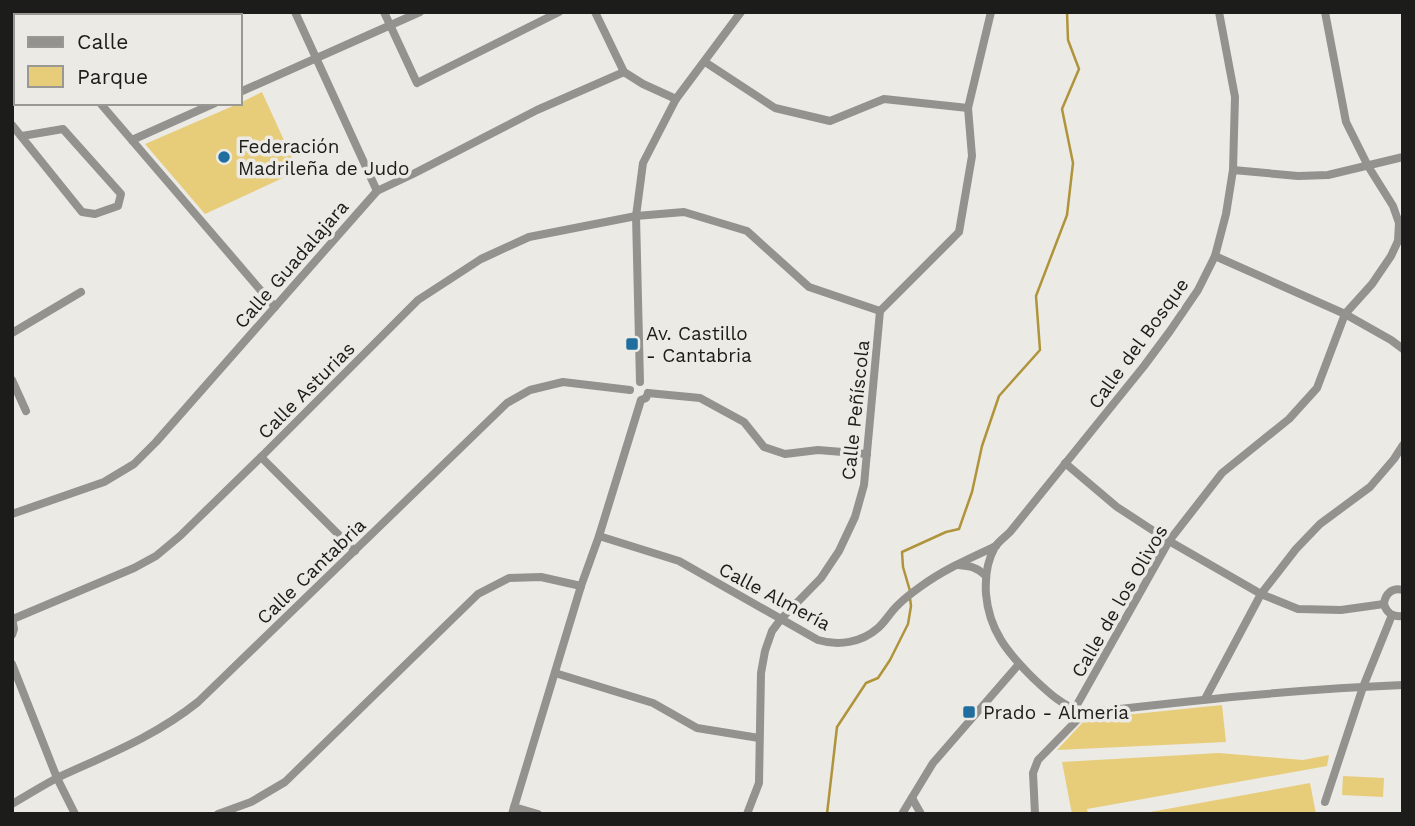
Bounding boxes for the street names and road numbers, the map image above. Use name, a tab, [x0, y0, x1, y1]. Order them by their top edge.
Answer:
street label: Calle Guadalajara	[229, 195, 353, 333]
street label: Calle del Bosque	[1083, 274, 1193, 413]
street label: Calle Asturias	[253, 337, 360, 444]
street label: Calle Peñíscola	[837, 339, 874, 481]
street label: Calle Cantabria	[252, 513, 371, 629]
street label: Calle de los Olivos	[1066, 521, 1172, 682]
street label: Calle Almería	[715, 557, 835, 636]

